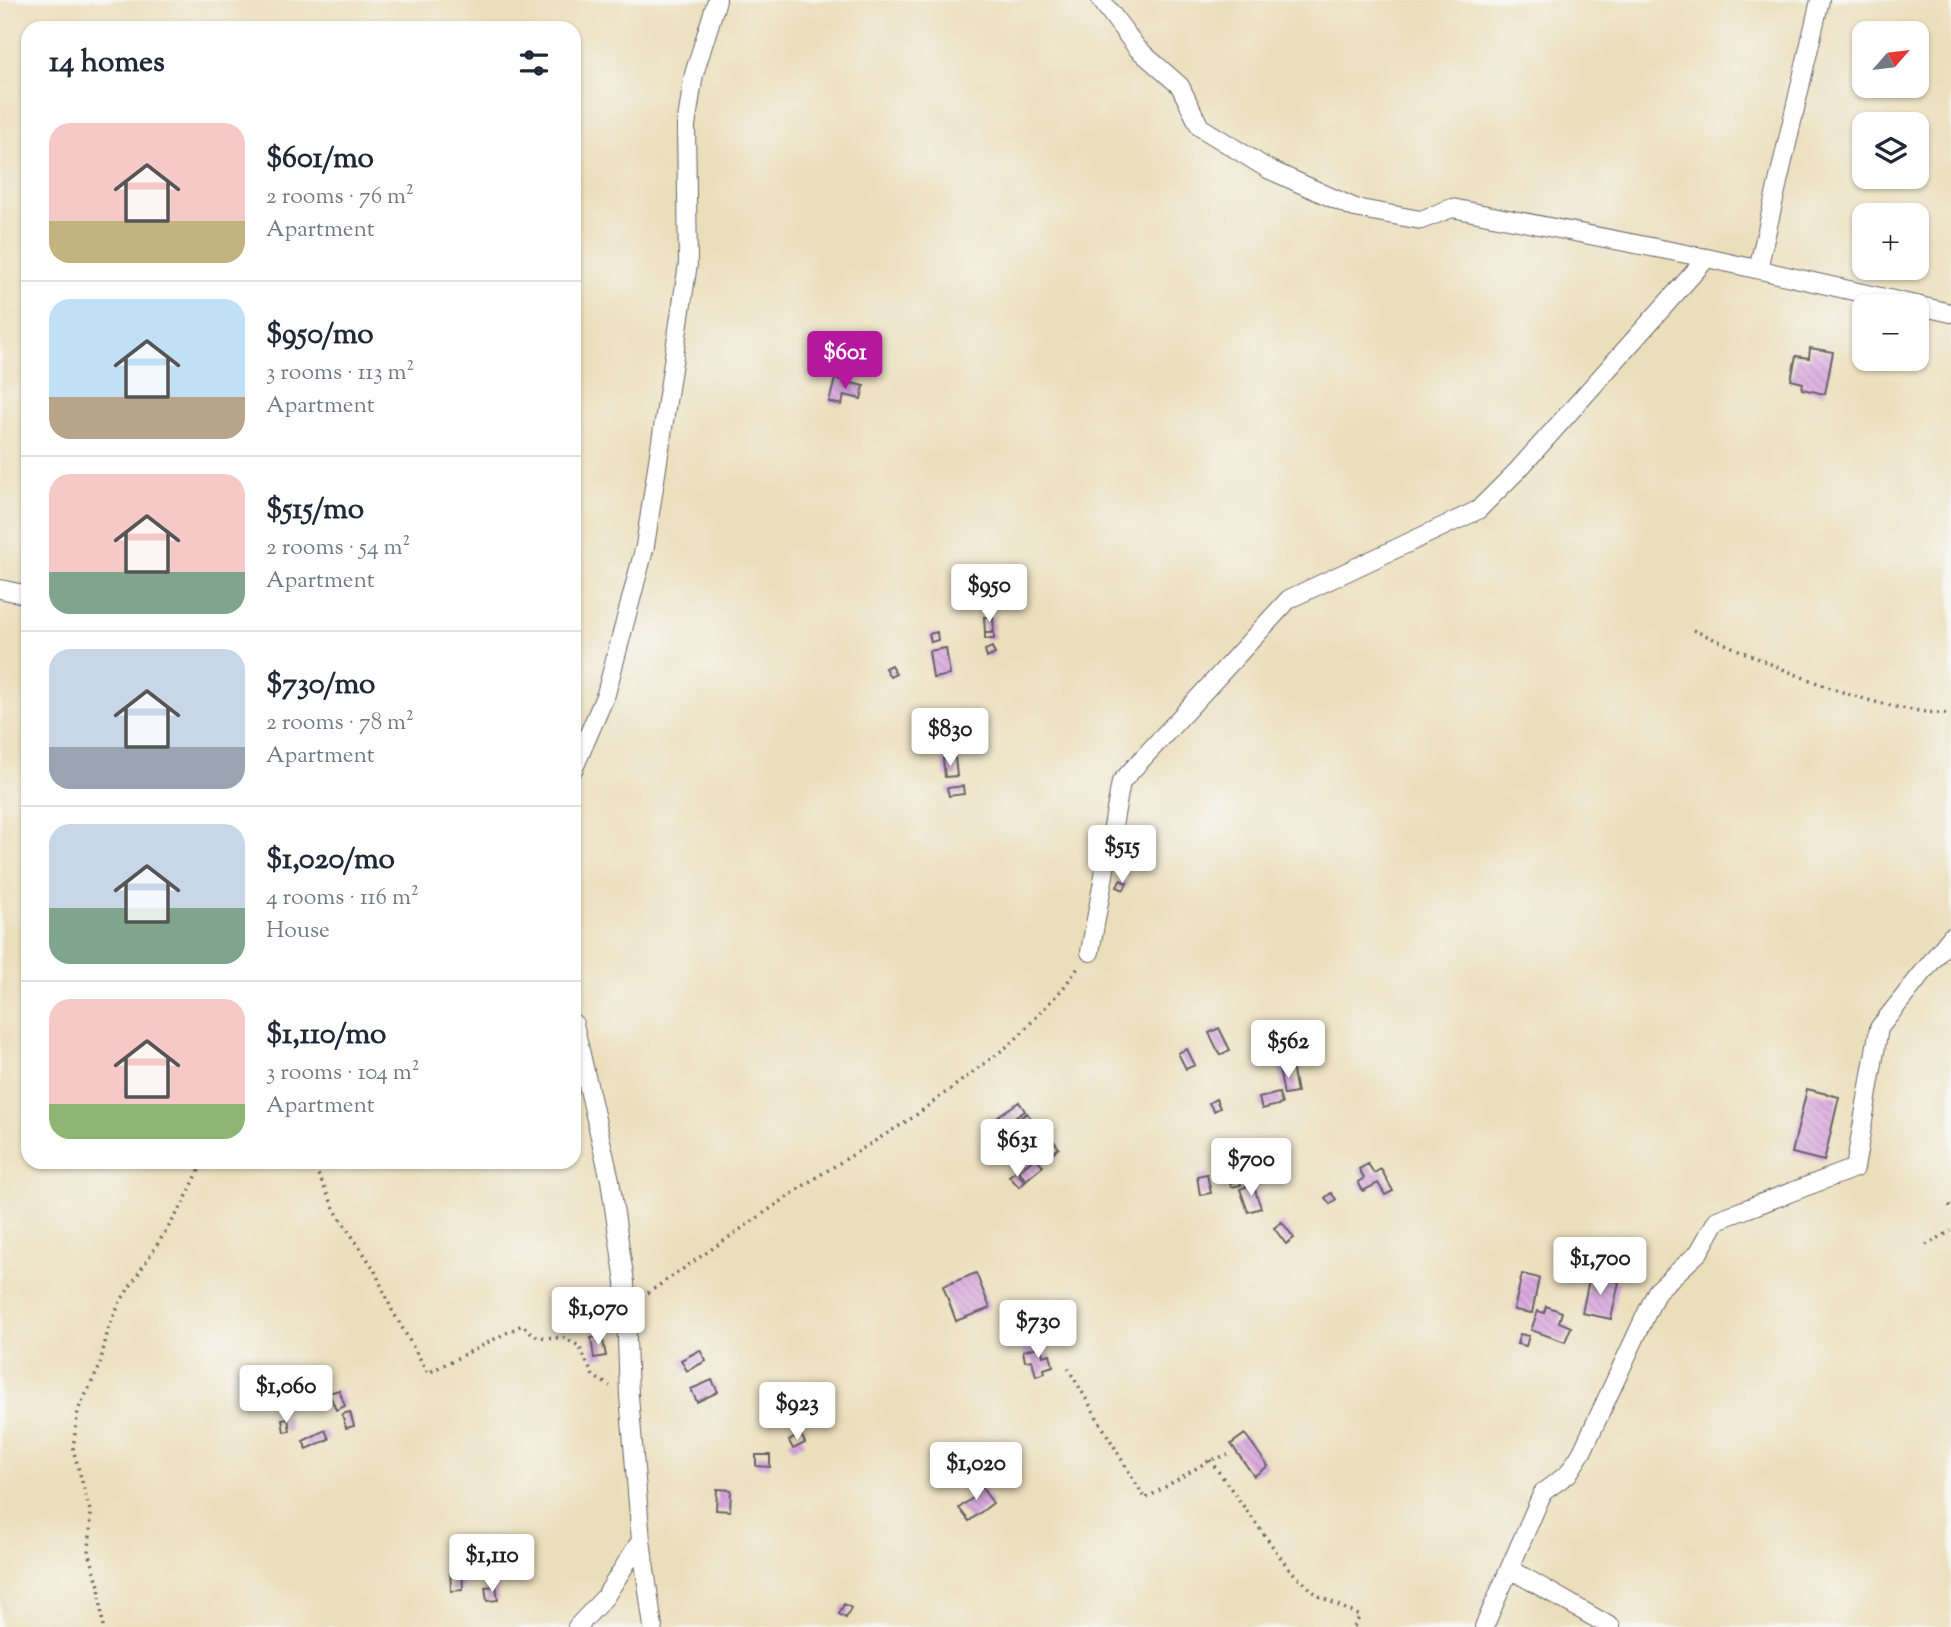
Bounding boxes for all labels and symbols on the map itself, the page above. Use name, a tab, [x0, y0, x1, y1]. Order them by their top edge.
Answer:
north arrow	[1852, 21, 1928, 98]
pin: $601	[804, 332, 886, 391]
pin: $950	[948, 564, 1030, 624]
pin: $830	[909, 708, 991, 768]
pin: $515	[1081, 826, 1163, 885]
pin: $562	[1247, 1020, 1329, 1080]
pin: $631	[976, 1120, 1058, 1179]
pin: $700	[1210, 1138, 1292, 1198]
pin: $1,700	[1543, 1238, 1657, 1297]
pin: $1,070	[541, 1288, 655, 1347]
pin: $730	[997, 1300, 1079, 1360]
pin: $1,060	[229, 1366, 343, 1425]
pin: $923	[756, 1382, 838, 1442]
pin: $1,020	[919, 1442, 1033, 1502]
pin: $1,110	[435, 1534, 549, 1594]

